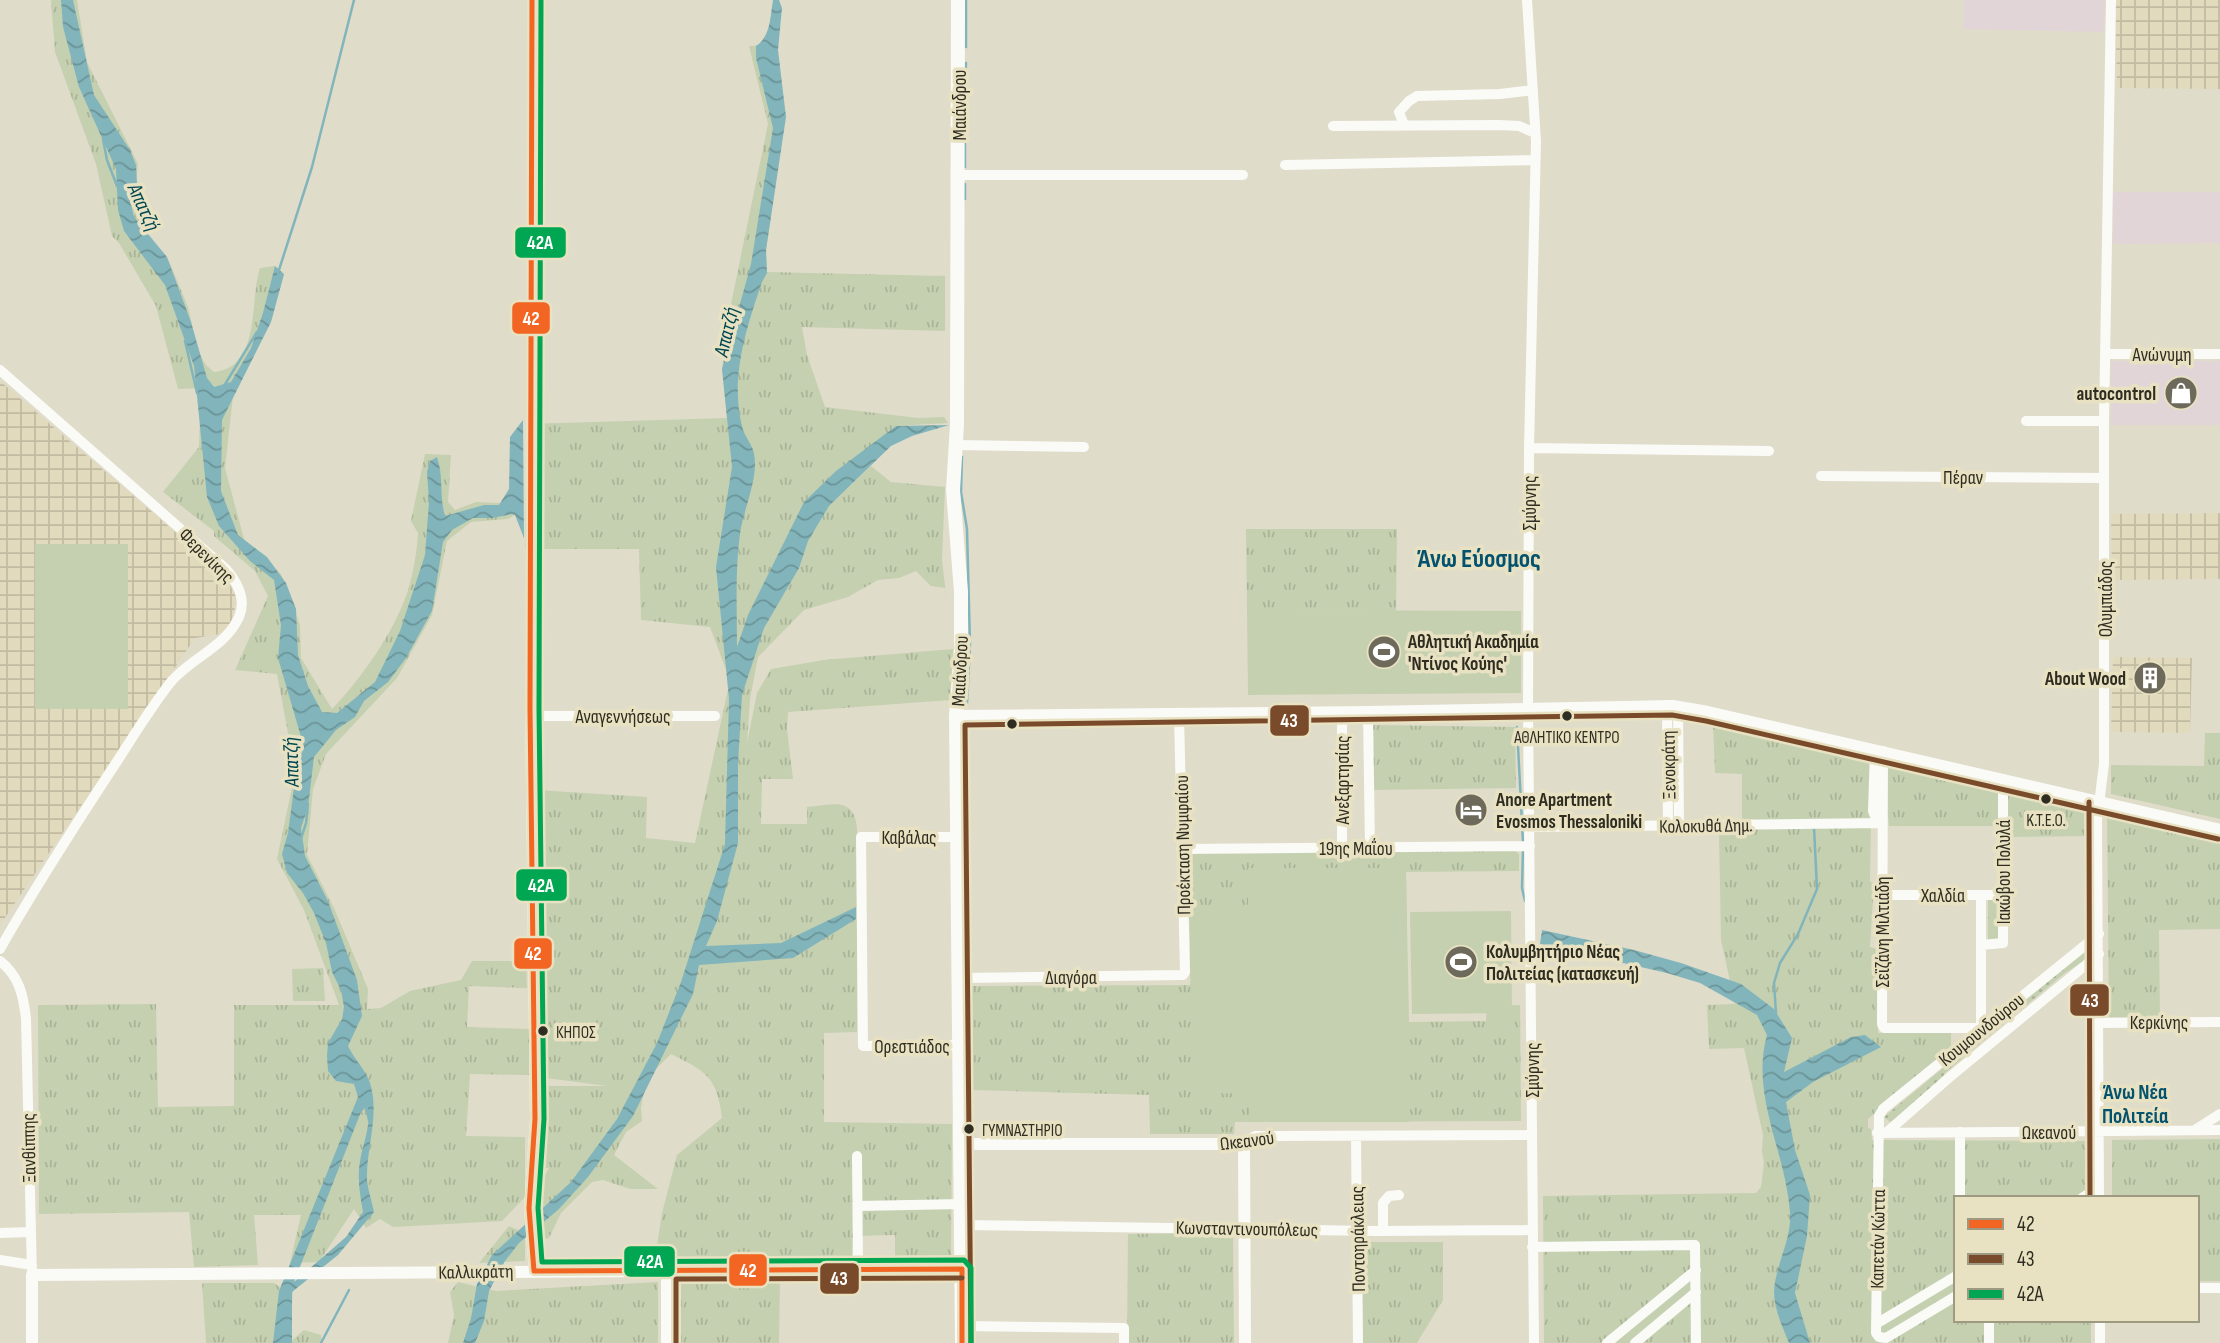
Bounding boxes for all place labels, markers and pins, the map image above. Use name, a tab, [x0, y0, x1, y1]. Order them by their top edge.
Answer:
shop icon: autocontrol	[2162, 374, 2200, 412]
place label: autocontrol	[2077, 383, 2156, 406]
place label: Αθλητική Ακαδημία 'Ντίνος Κούης'	[1407, 631, 1539, 676]
sports icon: Αθλητική Ακαδημία 'Ντίνος Κούης'	[1365, 633, 1403, 671]
building icon: About Wood	[2131, 659, 2169, 697]
place label: About Wood	[2044, 668, 2126, 691]
marker: ΑΘΛΗΤΙΚΟ ΚΕΝΤΡΟ	[1560, 709, 1574, 723]
unlabelled marker	[1005, 717, 1019, 731]
place label: ΑΘΛΗΤΙΚΟ ΚΕΝΤΡΟ	[1513, 728, 1620, 748]
place label: Anore Apartment Evosmos Thessaloniki	[1495, 789, 1642, 834]
hotel icon: Anore Apartment Evosmos Thessaloniki	[1452, 791, 1490, 829]
marker: K.T.E.O.	[2039, 792, 2053, 806]
place label: K.T.E.O.	[2026, 811, 2066, 831]
place label: Κολυμβητήριο Νέας Πολιτείας (κατασκευή)	[1486, 941, 1639, 986]
sports icon: Κολυμβητήριο Νέας Πολιτείας (κατασκευή)	[1442, 943, 1480, 981]
place label: ΚΗΠΟΣ	[556, 1023, 596, 1043]
marker: ΚΗΠΟΣ	[536, 1024, 550, 1038]
place label: ΓΥΜΝΑΣΤΗΡΙΟ	[982, 1121, 1063, 1141]
marker: ΓΥΜΝΑΣΤΗΡΙΟ	[962, 1122, 976, 1136]

